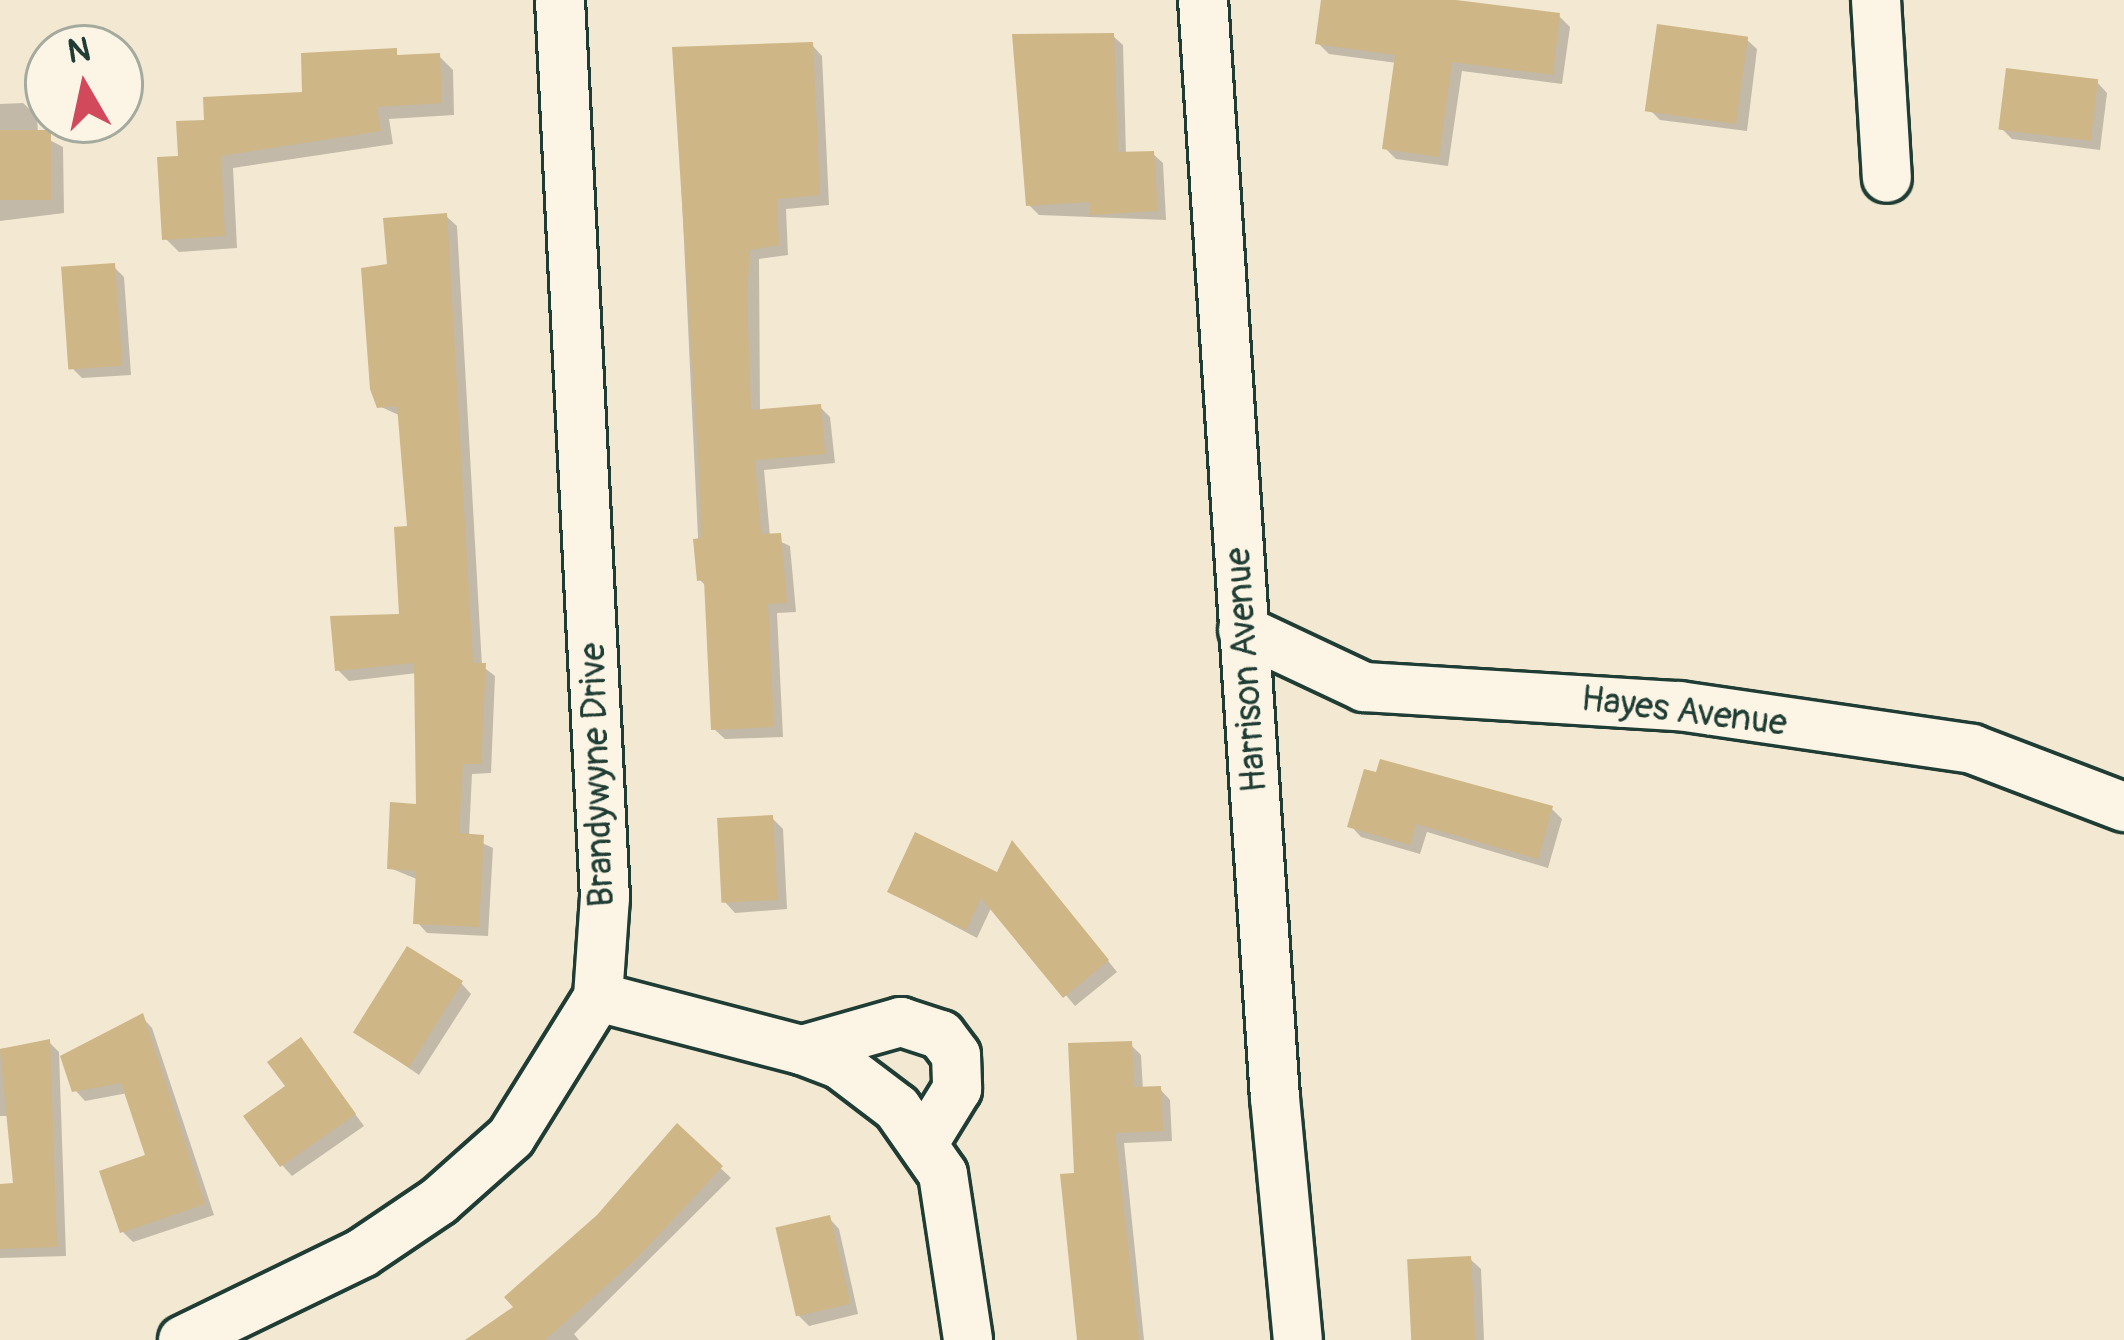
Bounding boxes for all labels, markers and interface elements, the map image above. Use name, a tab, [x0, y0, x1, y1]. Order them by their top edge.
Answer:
north arrow	[24, 24, 144, 144]
text: N	[65, 29, 93, 73]
street label: Harrison Avenue	[1216, 546, 1276, 794]
street label: Brandywyne Drive	[571, 642, 623, 908]
street label: Hayes Avenue	[1579, 677, 1789, 745]

